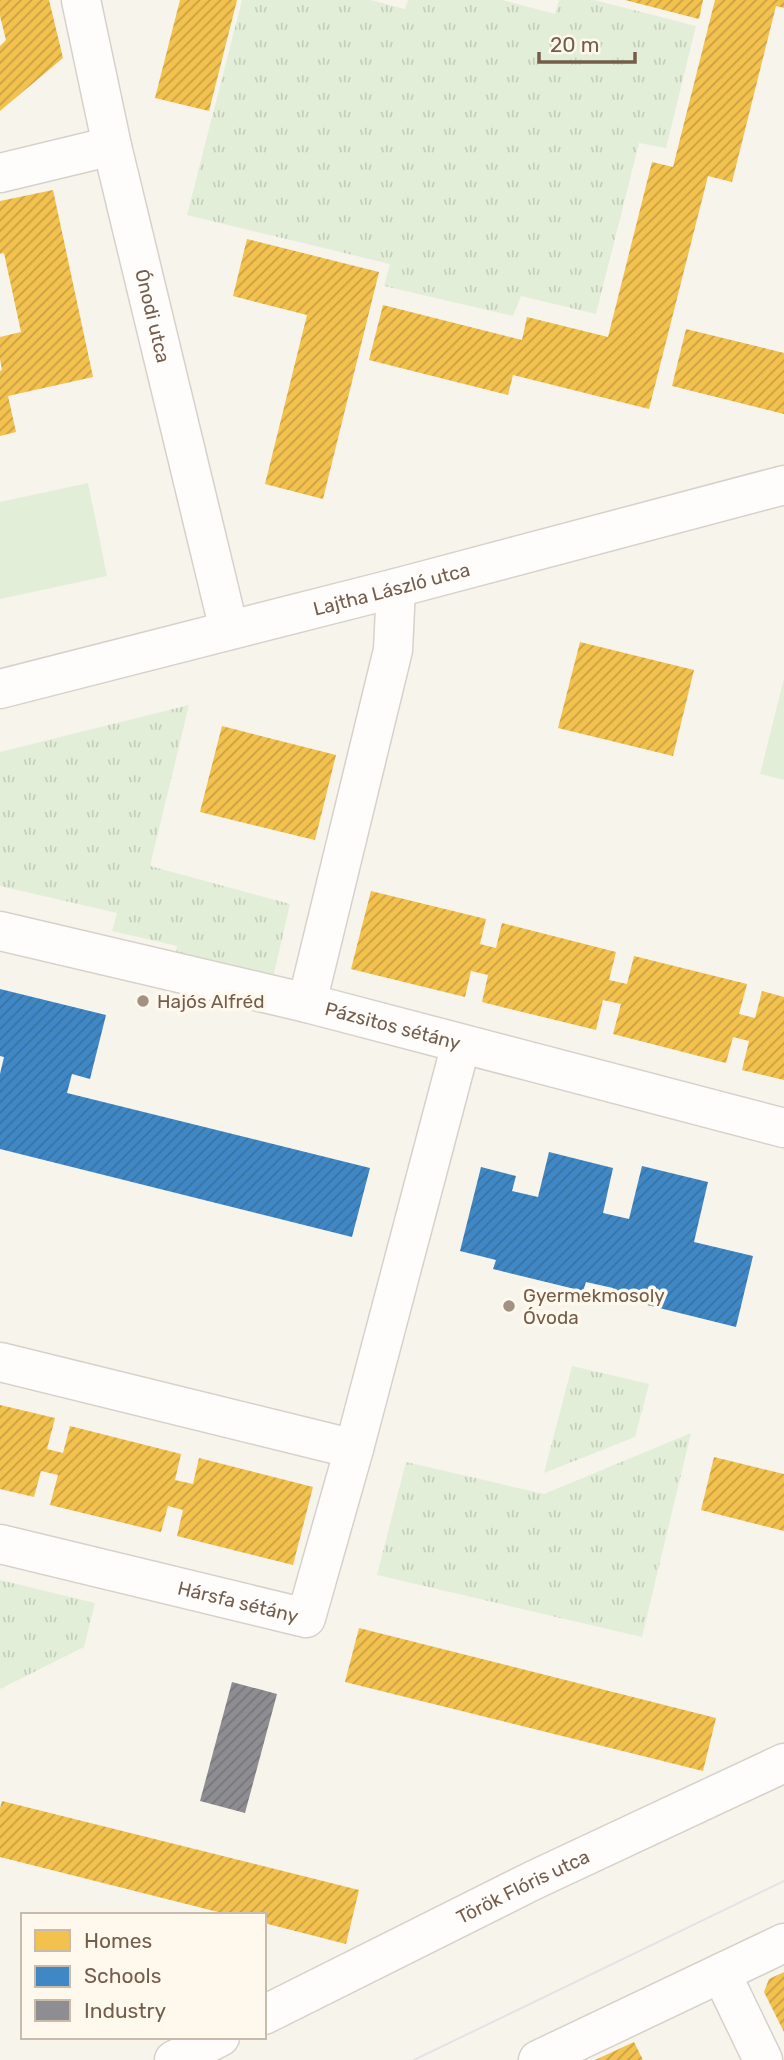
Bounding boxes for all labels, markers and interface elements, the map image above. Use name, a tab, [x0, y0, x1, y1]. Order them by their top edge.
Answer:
scale bar	[539, 21, 635, 65]
text: 20 m	[550, 32, 599, 57]
street label: Ónodi utca	[130, 267, 175, 365]
street label: Lajtha László utca	[311, 558, 472, 621]
place label: Hajós Alfréd	[157, 990, 264, 1013]
marker: Hajós Alfréd	[135, 993, 151, 1009]
street label: Pázsitos sétány	[322, 997, 463, 1055]
place label: Gyermekmosoly Óvoda	[523, 1284, 665, 1329]
marker: Gyermekmosoly Óvoda	[501, 1298, 517, 1314]
street label: Hársfa sétány	[175, 1576, 301, 1628]
street label: Török Flóris utca	[453, 1845, 593, 1929]
legend	[21, 1913, 266, 2039]
text: Homes	[84, 1928, 152, 1953]
text: Schools	[84, 1963, 161, 1988]
text: Industry	[84, 1998, 166, 2023]

